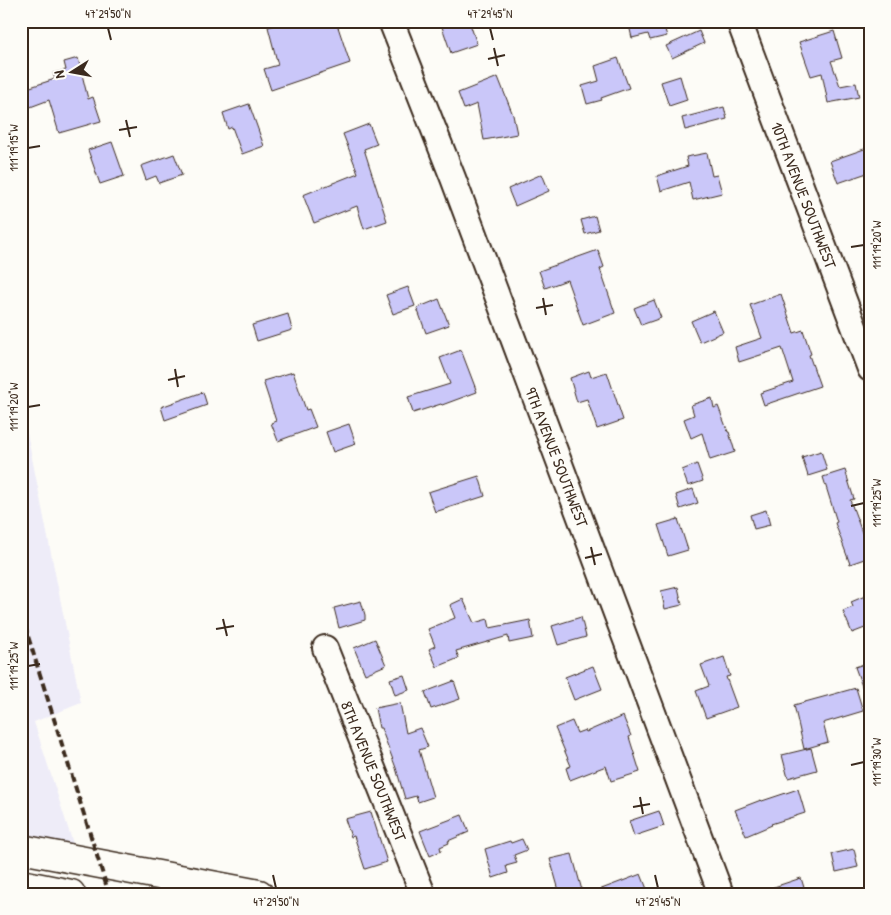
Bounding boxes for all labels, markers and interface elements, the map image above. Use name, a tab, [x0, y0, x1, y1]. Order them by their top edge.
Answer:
text: 47°29'50"N	[85, 5, 131, 22]
text: 47°29'45"N	[468, 5, 512, 22]
north arrow	[48, 48, 98, 98]
text: N	[49, 69, 69, 80]
street label: 10TH AVENUE SOUTHWEST	[766, 119, 842, 272]
text: 111°19'15"W	[5, 124, 22, 172]
text: 111°19'20"W	[868, 220, 885, 269]
text: 111°19'20"W	[5, 382, 22, 431]
street label: 9TH AVENUE SOUTHWEST	[520, 384, 594, 531]
text: 111°19'25"W	[868, 478, 885, 527]
text: 111°19'25"W	[5, 641, 22, 690]
street label: 8TH AVENUE SOUTHWEST	[336, 698, 412, 845]
text: 111°19'30"W	[868, 737, 885, 786]
text: 47°29'50"N	[253, 893, 299, 910]
text: 47°29'45"N	[636, 893, 680, 910]

